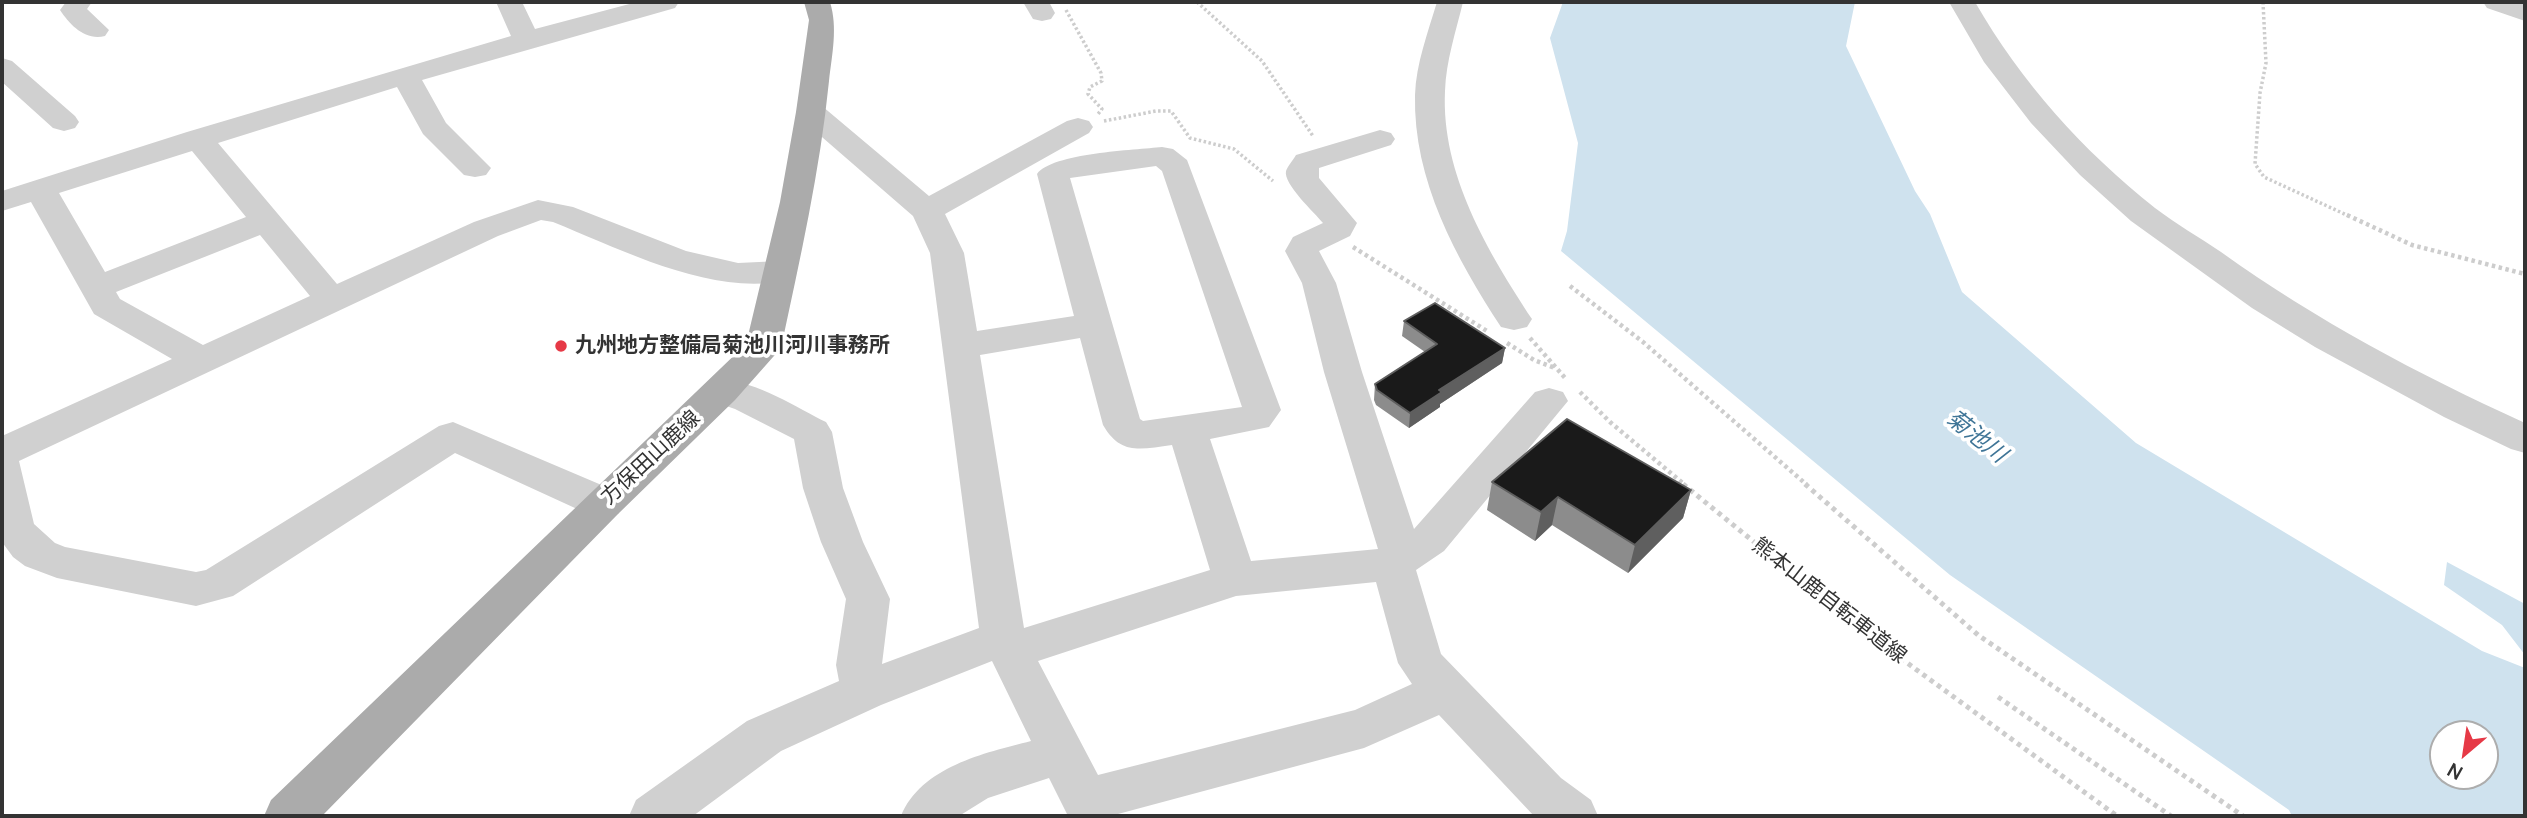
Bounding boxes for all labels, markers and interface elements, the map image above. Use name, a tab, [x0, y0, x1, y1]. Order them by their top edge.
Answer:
place label: 九州地方整備局菊池川河川事務所	[575, 333, 890, 359]
marker: 九州地方整備局菊池川河川事務所	[553, 338, 569, 354]
water label: 菊池川	[1940, 405, 2012, 469]
street label: 方保田山鹿線	[596, 406, 706, 510]
street label: 熊本山鹿自転車道線	[1747, 533, 1911, 669]
north arrow	[2429, 720, 2499, 790]
text: N	[2443, 757, 2467, 786]

